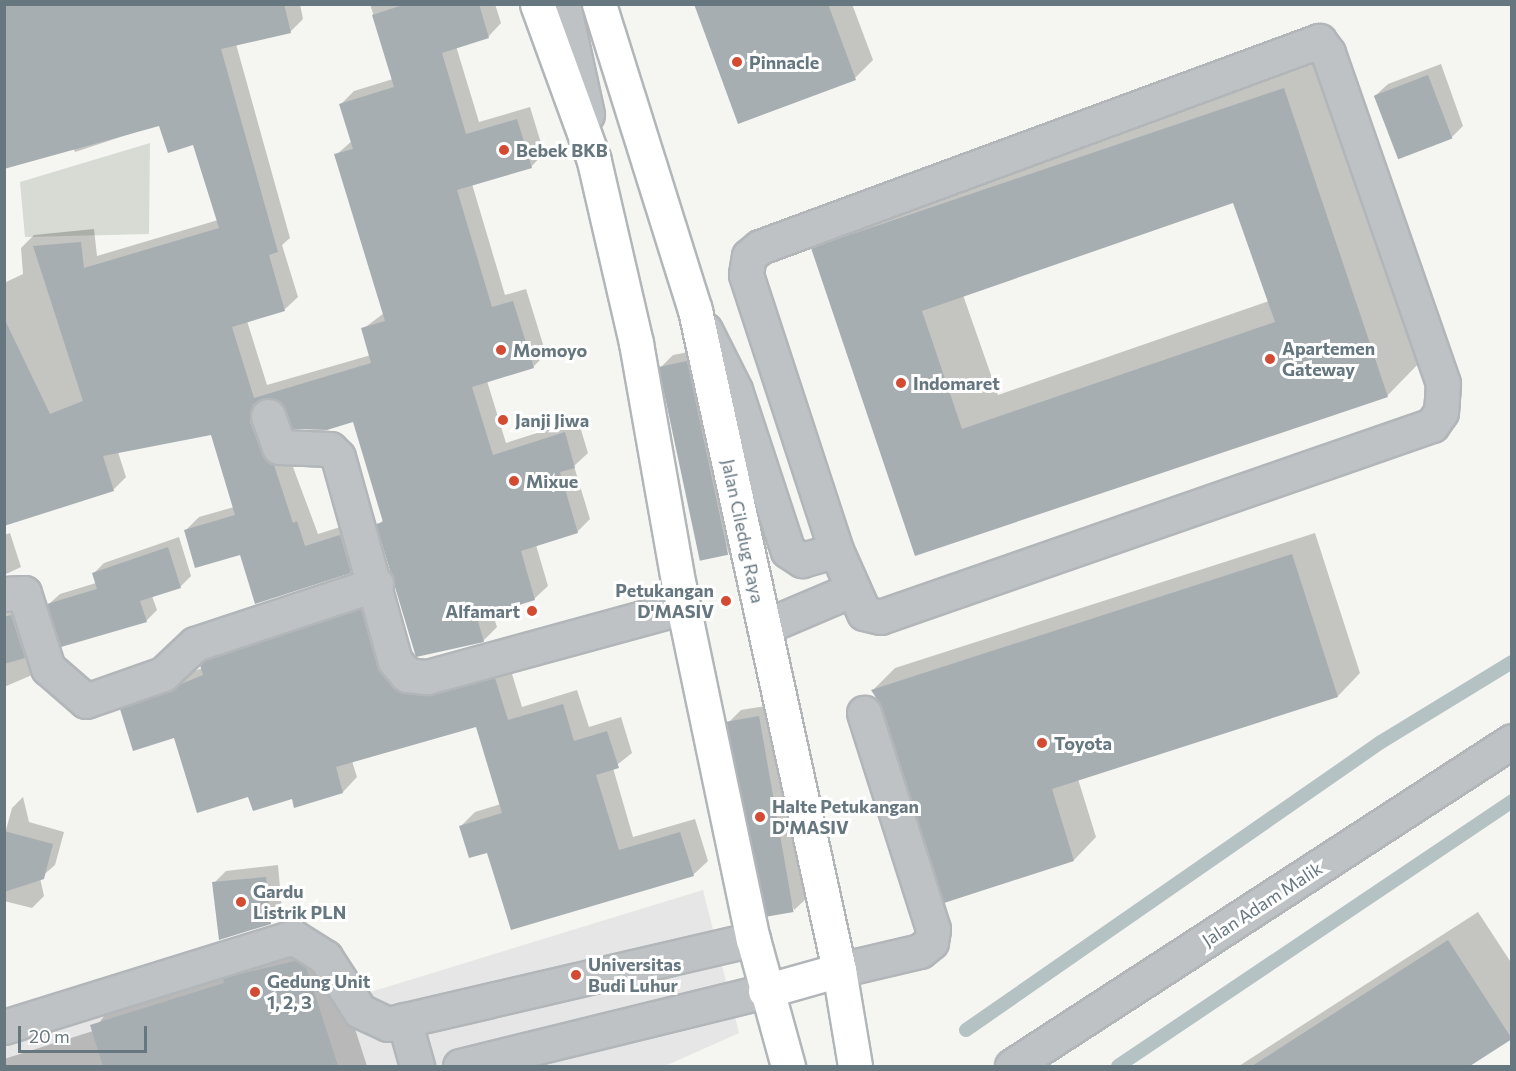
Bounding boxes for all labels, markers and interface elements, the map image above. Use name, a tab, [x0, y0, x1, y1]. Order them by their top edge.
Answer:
place label: Pinnacle	[749, 51, 819, 73]
marker: Pinnacle	[730, 55, 744, 69]
place label: Bebek BKB	[516, 139, 608, 161]
marker: Bebek BKB	[497, 143, 511, 157]
place label: Apartemen Gateway	[1282, 338, 1375, 380]
place label: Momoyo	[513, 339, 587, 361]
marker: Momoyo	[494, 343, 508, 357]
marker: Apartemen Gateway	[1263, 352, 1277, 366]
place label: Indomaret	[913, 372, 1000, 394]
marker: Indomaret	[894, 376, 908, 390]
place label: Janji Jiwa	[515, 409, 589, 431]
marker: Janji Jiwa	[496, 413, 510, 427]
street label: Jalan Ciledug Raya	[717, 457, 769, 605]
place label: Mixue	[526, 470, 578, 492]
marker: Mixue	[507, 474, 521, 488]
place label: Petukangan D'MASIV	[615, 580, 714, 622]
marker: Petukangan D'MASIV	[719, 594, 733, 608]
place label: Alfamart	[445, 600, 520, 622]
marker: Alfamart	[525, 604, 539, 618]
place label: Toyota	[1054, 732, 1112, 754]
marker: Toyota	[1035, 736, 1049, 750]
place label: Halte Petukangan D'MASIV	[772, 796, 919, 838]
marker: Halte Petukangan D'MASIV	[753, 810, 767, 824]
street label: Jalan Adam Malik	[1198, 857, 1326, 951]
place label: Gardu Listrik PLN	[253, 881, 346, 924]
marker: Gardu Listrik PLN	[234, 895, 248, 909]
place label: Universitas Budi Luhur	[588, 954, 681, 996]
marker: Universitas Budi Luhur	[569, 968, 583, 982]
place label: Gedung Unit 1, 2, 3	[267, 971, 370, 1014]
marker: Gedung Unit 1, 2, 3	[248, 985, 262, 999]
scale bar	[21, 1014, 150, 1052]
text: 20 m	[29, 1025, 70, 1047]

